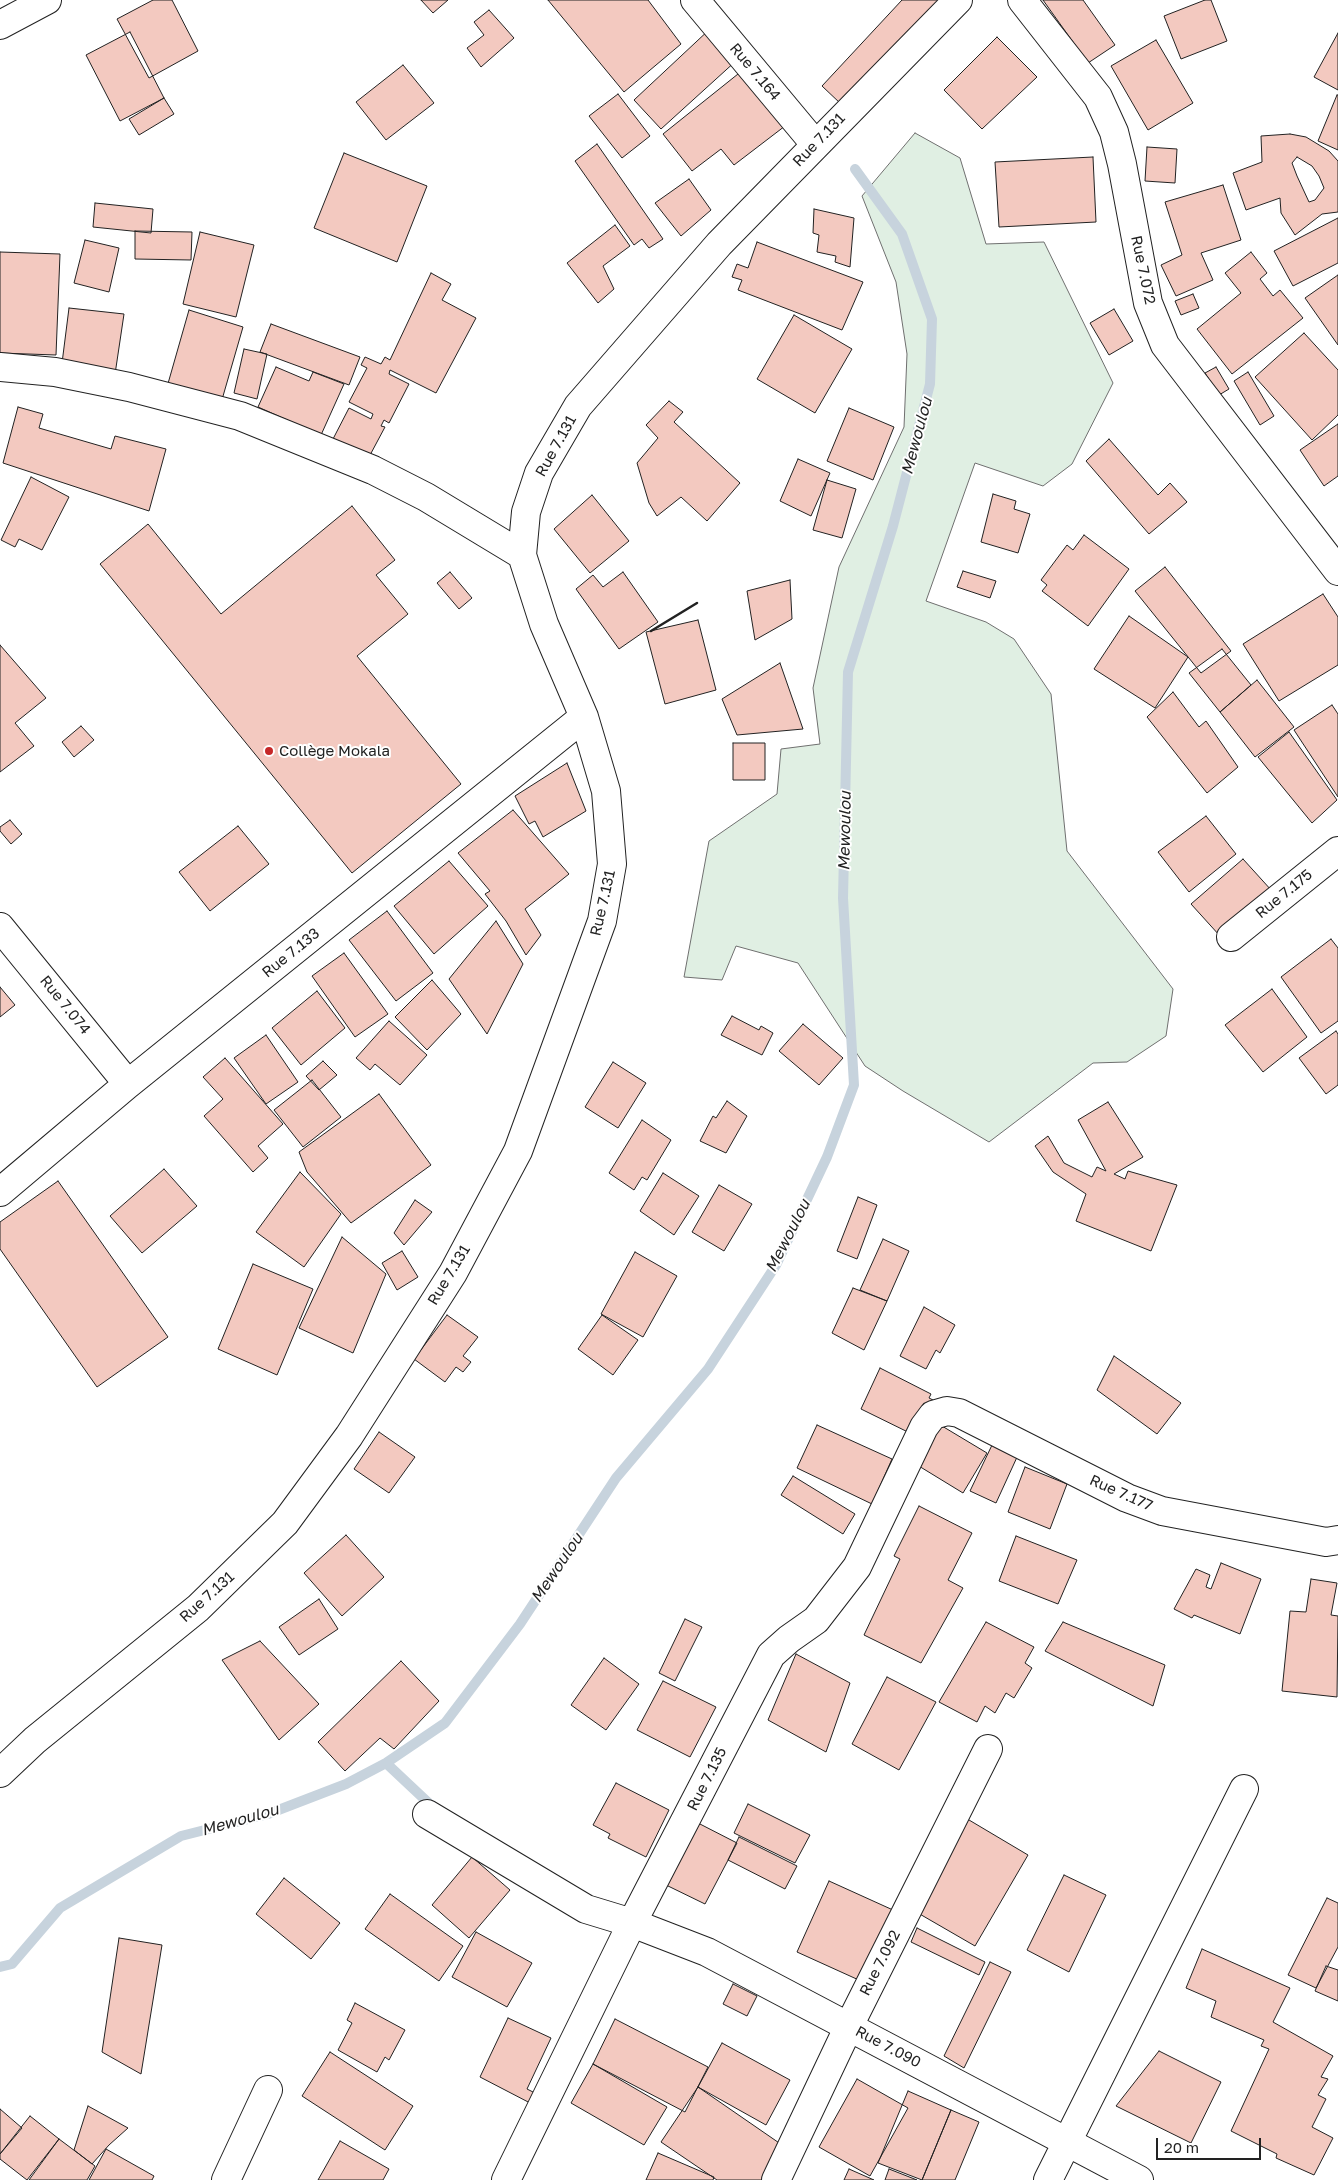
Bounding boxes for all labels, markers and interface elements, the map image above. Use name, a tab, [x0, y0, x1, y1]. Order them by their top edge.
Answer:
street label: Rue 7.164	[726, 40, 784, 104]
street label: Rue 7.131	[789, 110, 849, 170]
street label: Rue 7.072	[1127, 234, 1159, 306]
water label: Mewoulou	[897, 395, 937, 477]
street label: Rue 7.131	[532, 412, 580, 480]
place label: Collège Mokala	[279, 742, 390, 760]
marker: Collège Mokala	[263, 745, 275, 757]
water label: Mewoulou	[835, 791, 855, 871]
street label: Rue 7.175	[1252, 866, 1316, 922]
street label: Rue 7.131	[587, 868, 619, 938]
street label: Rue 7.133	[259, 924, 323, 982]
street label: Rue 7.074	[36, 972, 94, 1038]
water label: Mewoulou	[761, 1196, 815, 1276]
street label: Rue 7.131	[424, 1242, 474, 1308]
street label: Rue 7.177	[1087, 1471, 1155, 1515]
water label: Mewoulou	[527, 1530, 587, 1606]
street label: Rue 7.131	[176, 1568, 238, 1626]
street label: Rue 7.135	[683, 1744, 731, 1814]
water label: Mewoulou	[199, 1800, 281, 1840]
street label: Rue 7.092	[856, 1927, 904, 1999]
street label: Rue 7.090	[852, 2022, 924, 2072]
scale bar	[1158, 2128, 1263, 2160]
text: 20 m	[1164, 2138, 1199, 2156]

